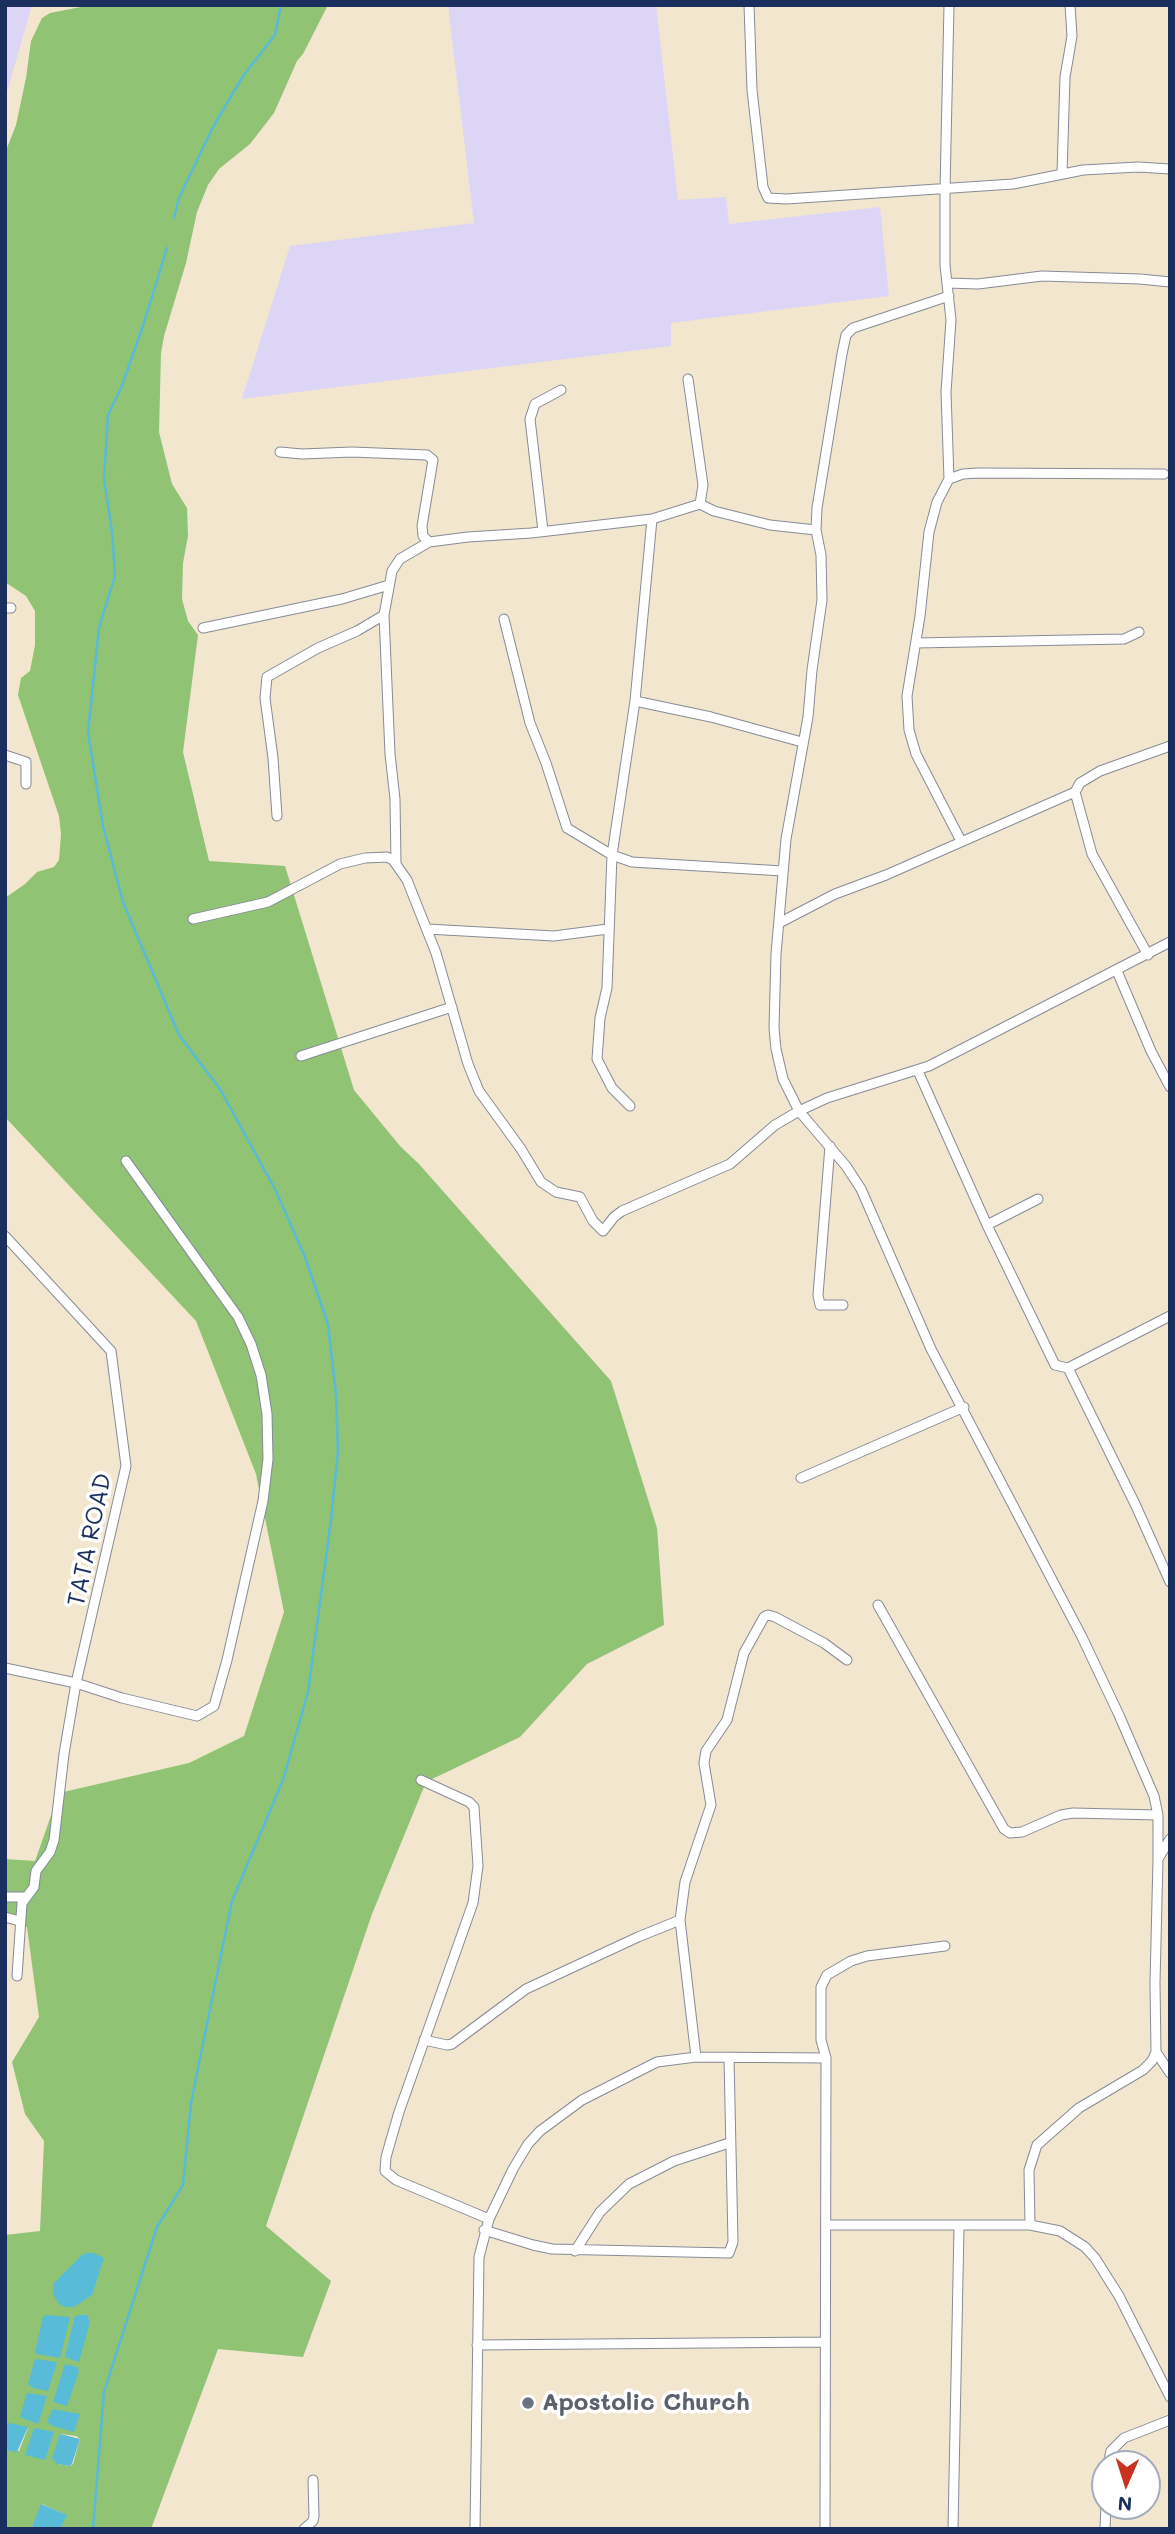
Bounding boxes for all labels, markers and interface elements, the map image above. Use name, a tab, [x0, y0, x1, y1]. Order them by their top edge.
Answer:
street label: TATA ROAD	[62, 1471, 118, 1609]
place label: Apostolic Church	[542, 2389, 750, 2417]
marker: Apostolic Church	[520, 2395, 536, 2411]
north arrow	[1091, 2450, 1161, 2520]
text: N	[1117, 2492, 1133, 2517]

